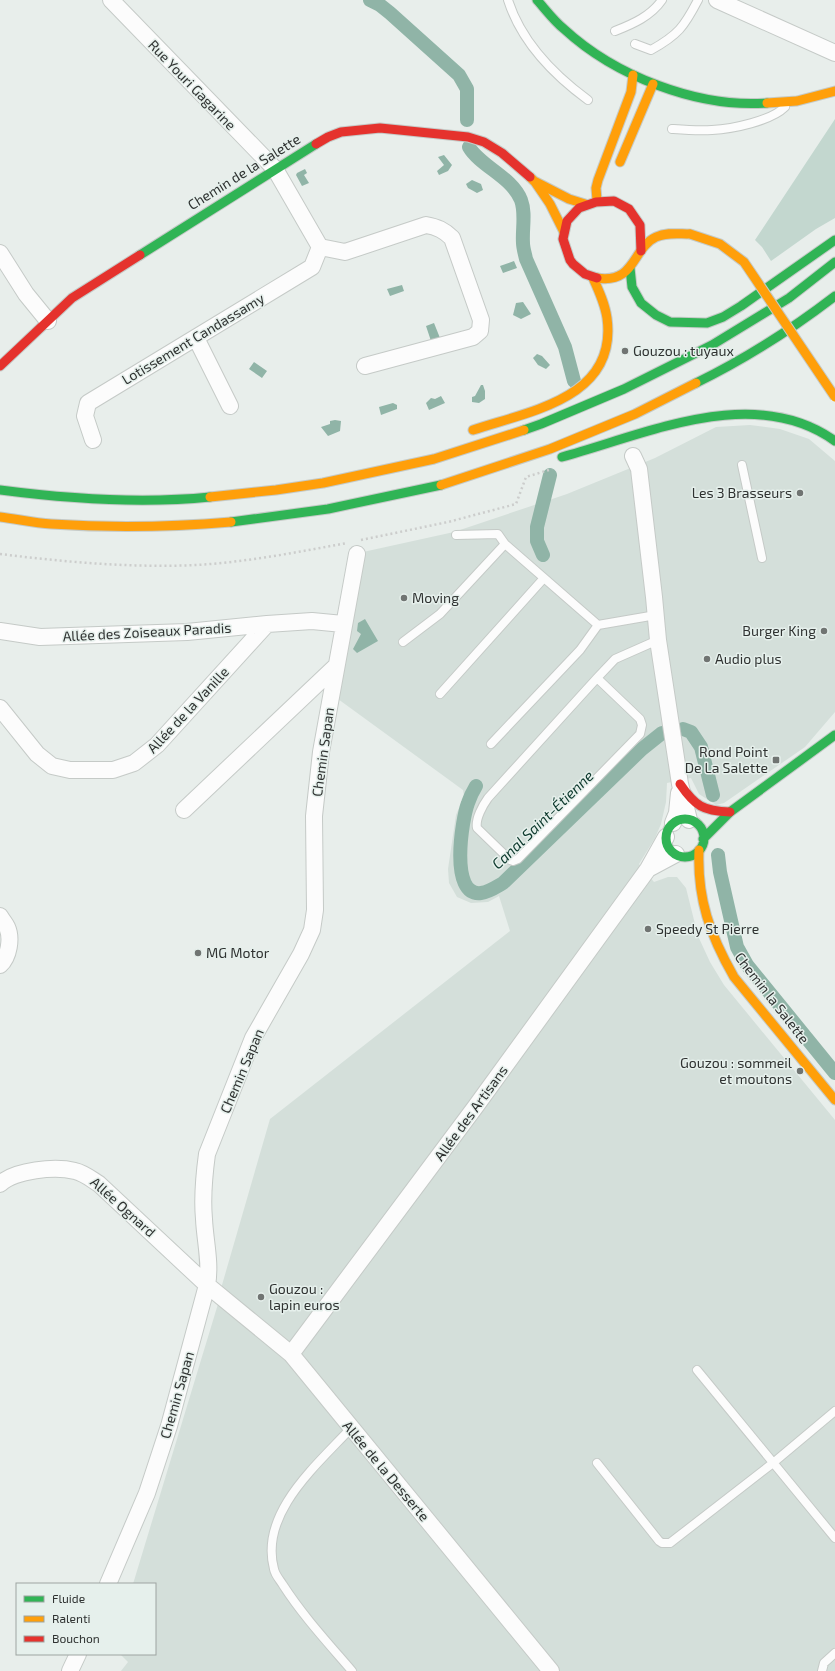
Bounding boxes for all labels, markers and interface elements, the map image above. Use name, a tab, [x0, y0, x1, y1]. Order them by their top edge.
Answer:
street label: Rue Youri Gagarine	[145, 36, 240, 133]
street label: Chemin de la Salette	[184, 130, 303, 213]
street label: Lotissement Candassamy	[118, 289, 268, 388]
place label: Gouzou : tuyaux	[633, 342, 734, 359]
marker: Gouzou : tuyaux	[620, 346, 630, 356]
place label: Les 3 Brasseurs	[692, 484, 792, 501]
marker: Les 3 Brasseurs	[795, 488, 805, 498]
place label: Moving	[412, 589, 459, 606]
marker: Moving	[399, 593, 409, 603]
street label: Allée des Zoiseaux Paradis	[62, 619, 232, 644]
place label: Burger King	[742, 622, 816, 639]
marker: Burger King	[819, 626, 829, 636]
place label: Audio plus	[715, 650, 782, 667]
marker: Audio plus	[702, 654, 712, 664]
street label: Allée de la Vanille	[143, 663, 232, 756]
street label: Chemin Sapan	[308, 706, 337, 798]
place label: Rond Point De La Salette	[685, 743, 768, 776]
marker: Rond Point De La Salette	[771, 755, 781, 765]
water label: Canal Saint-Étienne	[488, 766, 597, 872]
place label: Speedy St Pierre	[656, 920, 759, 937]
marker: Speedy St Pierre	[643, 924, 653, 934]
place label: MG Motor	[206, 944, 270, 961]
marker: MG Motor	[193, 948, 203, 958]
street label: Chemin la Salette	[732, 949, 813, 1047]
street label: Chemin Sapan	[216, 1026, 267, 1116]
place label: Gouzou : sommeil et moutons	[680, 1054, 793, 1087]
street label: Allée des Artisans	[430, 1062, 511, 1164]
marker: Gouzou : sommeil et moutons	[795, 1066, 805, 1076]
street label: Allée Ognard	[87, 1173, 159, 1240]
place label: Gouzou : lapin euros	[269, 1280, 340, 1313]
marker: Gouzou : lapin euros	[256, 1292, 266, 1302]
street label: Chemin Sapan	[156, 1349, 197, 1441]
street label: Allée de la Desserte	[339, 1417, 433, 1524]
legend	[16, 1583, 156, 1655]
text: Fluide	[52, 1591, 85, 1605]
text: Ralenti	[52, 1611, 91, 1625]
text: Bouchon	[52, 1631, 100, 1645]

